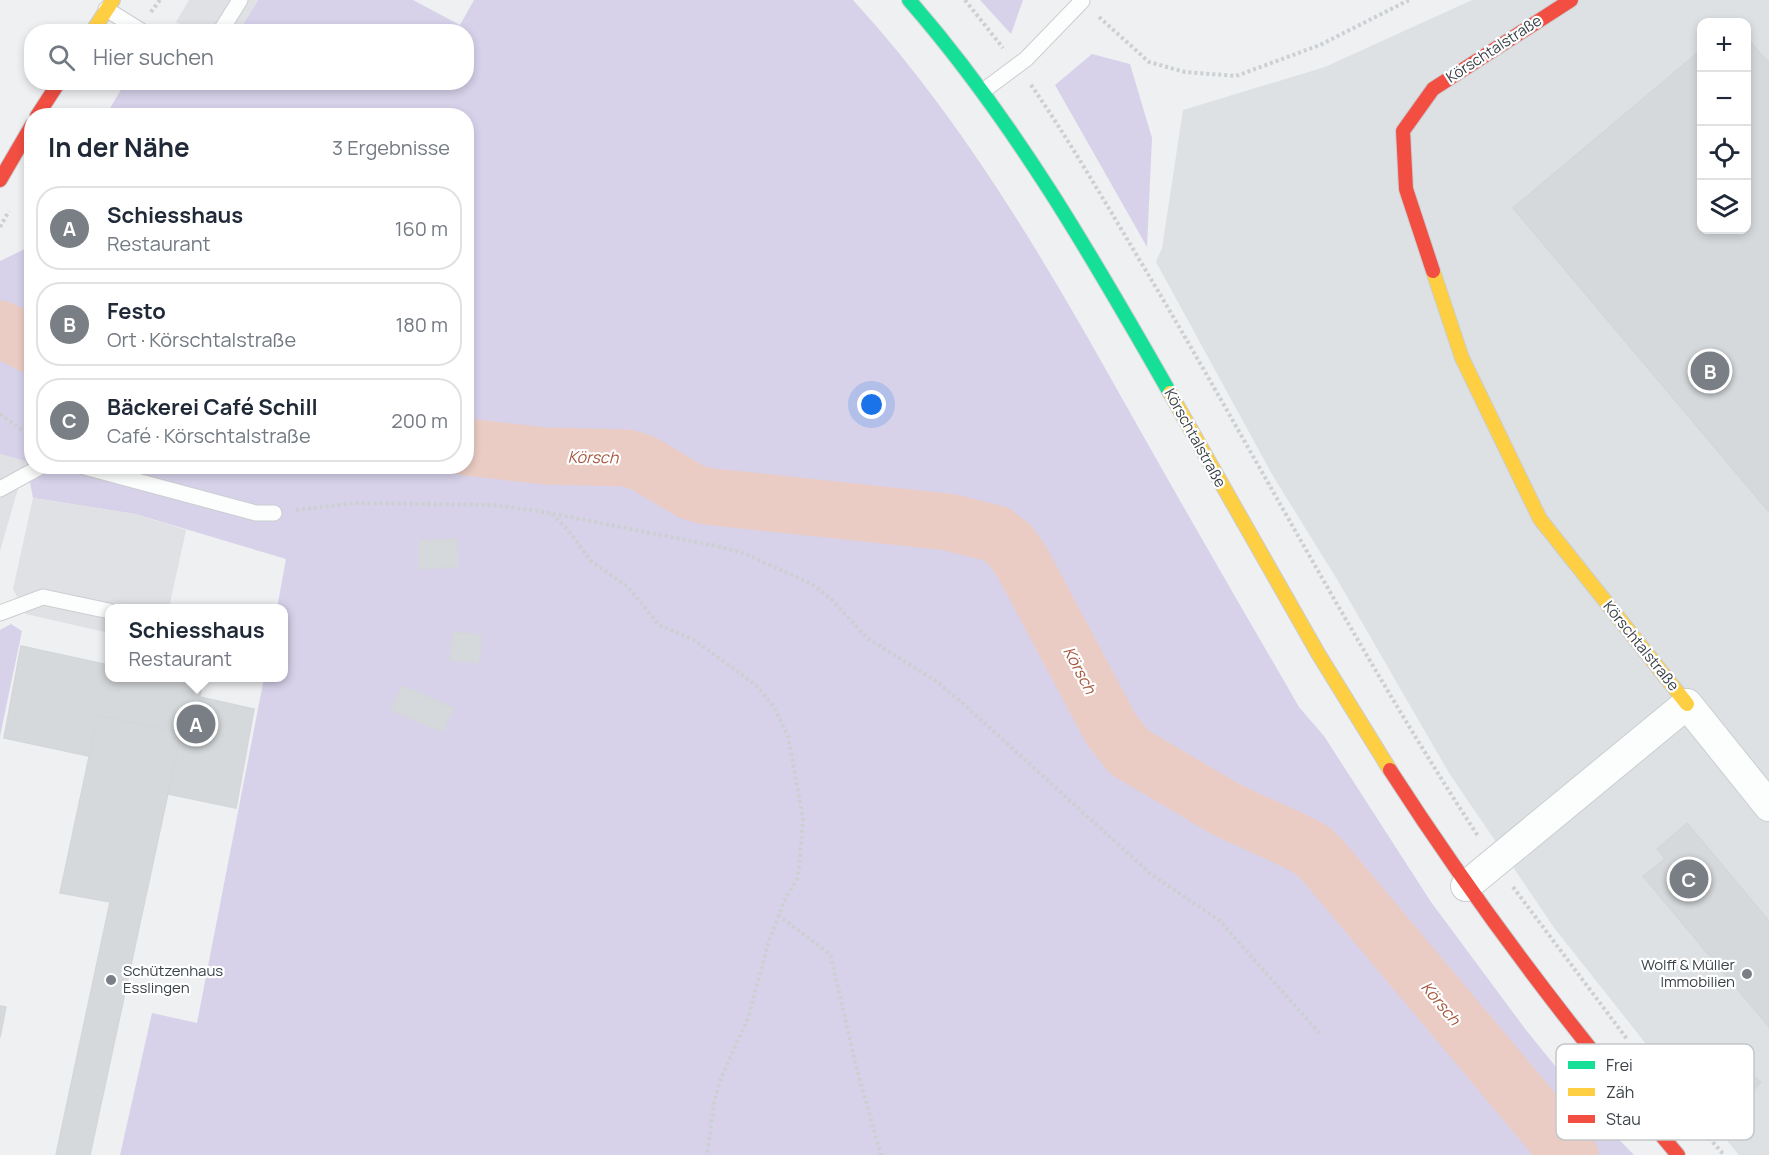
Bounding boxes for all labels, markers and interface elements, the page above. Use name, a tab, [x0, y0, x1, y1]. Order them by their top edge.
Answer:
street label: Körschtalstraße	[1442, 10, 1546, 87]
map controls	[1697, 18, 1751, 234]
button: +	[1697, 18, 1751, 72]
search box	[24, 24, 474, 90]
icon: search	[45, 41, 78, 74]
text: Hier suchen	[93, 42, 214, 72]
button: −	[1697, 72, 1751, 126]
button: locate	[1697, 126, 1751, 180]
text: In der Nähe	[48, 129, 190, 165]
text: 3 Ergebnisse	[332, 134, 450, 161]
button: layers	[1697, 180, 1751, 234]
text: Schiesshaus	[107, 200, 243, 230]
text: A	[63, 215, 76, 242]
text: 160 m	[395, 215, 448, 242]
text: Restaurant	[107, 230, 211, 257]
text: Festo	[107, 296, 166, 326]
text: B	[63, 311, 76, 338]
text: 180 m	[395, 311, 448, 338]
text: Ort · Körschtalstraße	[107, 326, 296, 353]
pin: B	[1690, 348, 1730, 394]
street label: Körschtalstraße	[1160, 384, 1231, 491]
your location	[857, 390, 886, 419]
text: Bäckerei Café Schill	[107, 392, 318, 422]
text: C	[62, 407, 77, 434]
text: 200 m	[391, 407, 448, 434]
text: Café · Körschtalstraße	[107, 422, 311, 449]
water label: Körsch	[568, 446, 619, 468]
street label: Körschtalstraße	[1599, 596, 1684, 695]
popup	[105, 604, 288, 682]
text: Schiesshaus	[128, 615, 265, 645]
water label: Körsch	[1058, 643, 1102, 698]
text: Restaurant	[128, 645, 232, 672]
pin: A	[176, 702, 216, 746]
pin: C	[1670, 856, 1708, 902]
place label: Wolff & Müller Immobilien	[1641, 954, 1736, 992]
place label: Schützenhaus Esslingen	[123, 960, 223, 998]
marker: Wolff & Müller Immobilien	[1740, 967, 1754, 981]
marker: Schützenhaus Esslingen	[104, 973, 118, 987]
water label: Körsch	[1416, 977, 1466, 1030]
legend	[1556, 1044, 1754, 1140]
text: Frei	[1606, 1054, 1633, 1076]
text: Zäh	[1606, 1081, 1634, 1103]
text: Stau	[1606, 1108, 1641, 1130]

